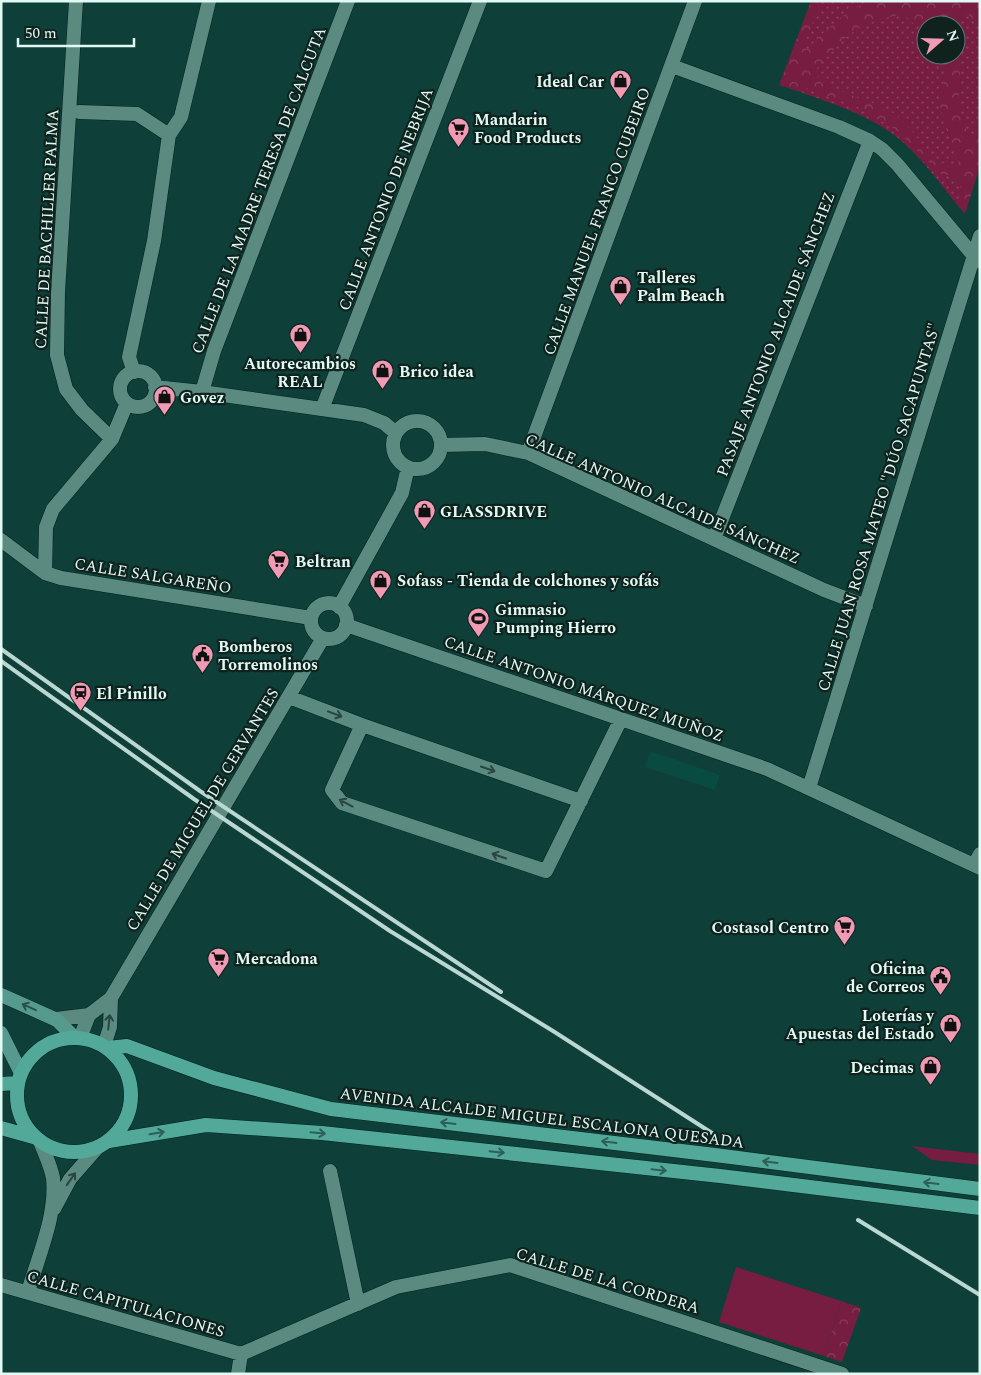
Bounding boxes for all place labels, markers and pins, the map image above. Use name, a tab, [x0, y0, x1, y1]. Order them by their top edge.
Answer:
shop icon: Ideal Car	[608, 69, 632, 100]
place label: Ideal Car	[536, 70, 604, 94]
place label: Mandarin Food Products	[474, 108, 581, 150]
supermarket icon: Mandarin Food Products	[446, 116, 470, 147]
place label: Talleres Palm Beach	[637, 266, 725, 308]
shop icon: Talleres Palm Beach	[609, 274, 633, 305]
shop icon: Autorecambios REAL	[288, 322, 312, 353]
place label: Autorecambios REAL	[244, 352, 356, 394]
shop icon: Brico idea	[371, 359, 395, 390]
place label: Brico idea	[399, 360, 474, 384]
shop icon: Govez	[152, 385, 176, 416]
place label: Govez	[180, 386, 225, 410]
shop icon: GLASSDRIVE	[412, 499, 436, 530]
place label: GLASSDRIVE	[440, 500, 547, 524]
supermarket icon: Beltran	[267, 549, 291, 580]
place label: Beltran	[295, 550, 351, 574]
shop icon: Sofass - Tienda de colchones y sofás	[369, 568, 393, 599]
place label: Sofass - Tienda de colchones y sofás	[397, 569, 659, 593]
place label: Gimnasio Pumping Hierro	[495, 598, 616, 640]
sports icon: Gimnasio Pumping Hierro	[467, 606, 491, 637]
place label: Bomberos Torremolinos	[218, 635, 318, 677]
public building icon: Bomberos Torremolinos	[190, 643, 214, 674]
station icon: El Pinillo	[68, 681, 92, 712]
place label: El Pinillo	[96, 682, 167, 706]
supermarket icon: Costasol Centro	[833, 915, 857, 946]
place label: Costasol Centro	[712, 916, 829, 940]
supermarket icon: Mercadona	[207, 946, 231, 977]
place label: Mercadona	[235, 947, 319, 971]
place label: Oficina de Correos	[846, 957, 926, 999]
public building icon: Oficina de Correos	[929, 965, 953, 996]
place label: Loterías y Apuestas del Estado	[786, 1004, 935, 1046]
shop icon: Loterías y Apuestas del Estado	[938, 1012, 962, 1043]
shop icon: Decimas	[918, 1055, 942, 1086]
place label: Decimas	[850, 1056, 914, 1080]

